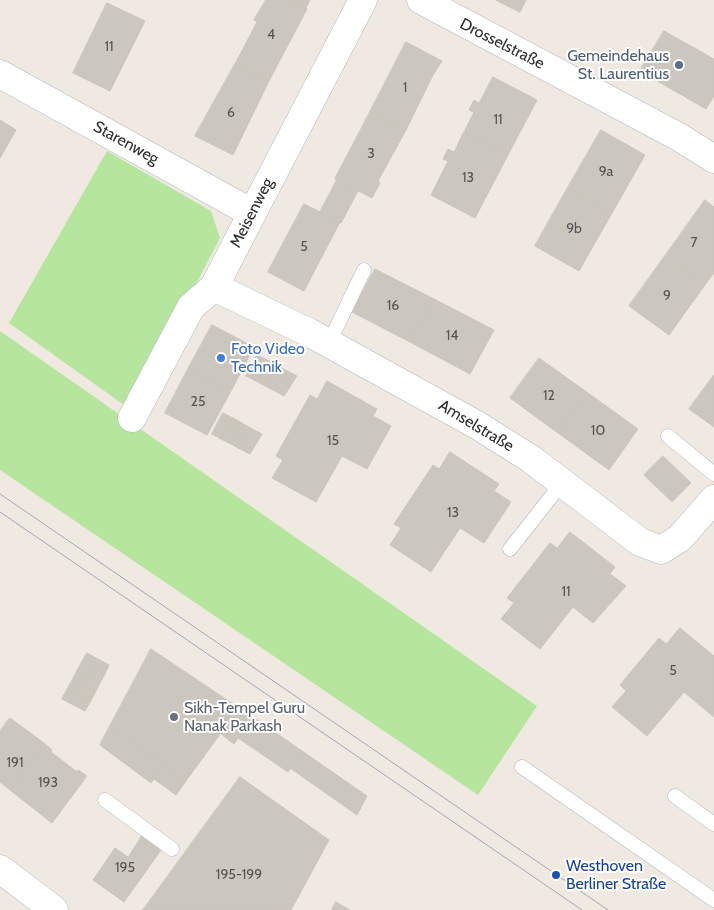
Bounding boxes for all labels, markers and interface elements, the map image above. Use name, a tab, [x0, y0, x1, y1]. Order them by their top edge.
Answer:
street label: Drosselstraße	[456, 14, 548, 74]
house number: 4	[267, 27, 275, 43]
house number: 11	[104, 39, 114, 55]
place label: Gemeindehaus St. Laurentius	[567, 46, 669, 84]
marker: Gemeindehaus St. Laurentius	[673, 59, 685, 71]
house number: 1	[403, 80, 407, 96]
house number: 6	[227, 105, 235, 121]
house number: 11	[493, 112, 503, 128]
street label: Starenweg	[90, 117, 162, 169]
house number: 3	[367, 146, 375, 162]
house number: 9a	[599, 164, 613, 180]
house number: 13	[462, 170, 474, 186]
street label: Meisenweg	[226, 175, 278, 251]
house number: 9b	[566, 221, 582, 237]
house number: 7	[690, 235, 698, 251]
house number: 5	[300, 239, 308, 255]
house number: 9	[663, 288, 671, 304]
house number: 16	[387, 298, 399, 314]
house number: 14	[446, 328, 458, 344]
place label: Foto Video Technik	[231, 339, 305, 377]
marker: Foto Video Technik	[215, 352, 227, 364]
house number: 12	[543, 388, 555, 404]
house number: 25	[191, 394, 205, 410]
street label: Amselstraße	[435, 396, 517, 456]
house number: 10	[591, 423, 605, 439]
house number: 15	[327, 433, 339, 449]
house number: 13	[447, 505, 459, 521]
house number: 11	[561, 584, 571, 600]
house number: 5	[669, 663, 677, 679]
place label: Sikh-Tempel Guru Nanak Parkash	[184, 698, 305, 736]
marker: Sikh-Tempel Guru Nanak Parkash	[168, 711, 180, 723]
house number: 191	[6, 755, 24, 771]
house number: 193	[38, 775, 58, 791]
place label: Westhoven Berliner Straße	[566, 856, 666, 894]
house number: 195	[115, 860, 135, 876]
house number: 195-199	[216, 867, 262, 883]
marker: Westhoven Berliner Straße	[550, 869, 562, 881]

